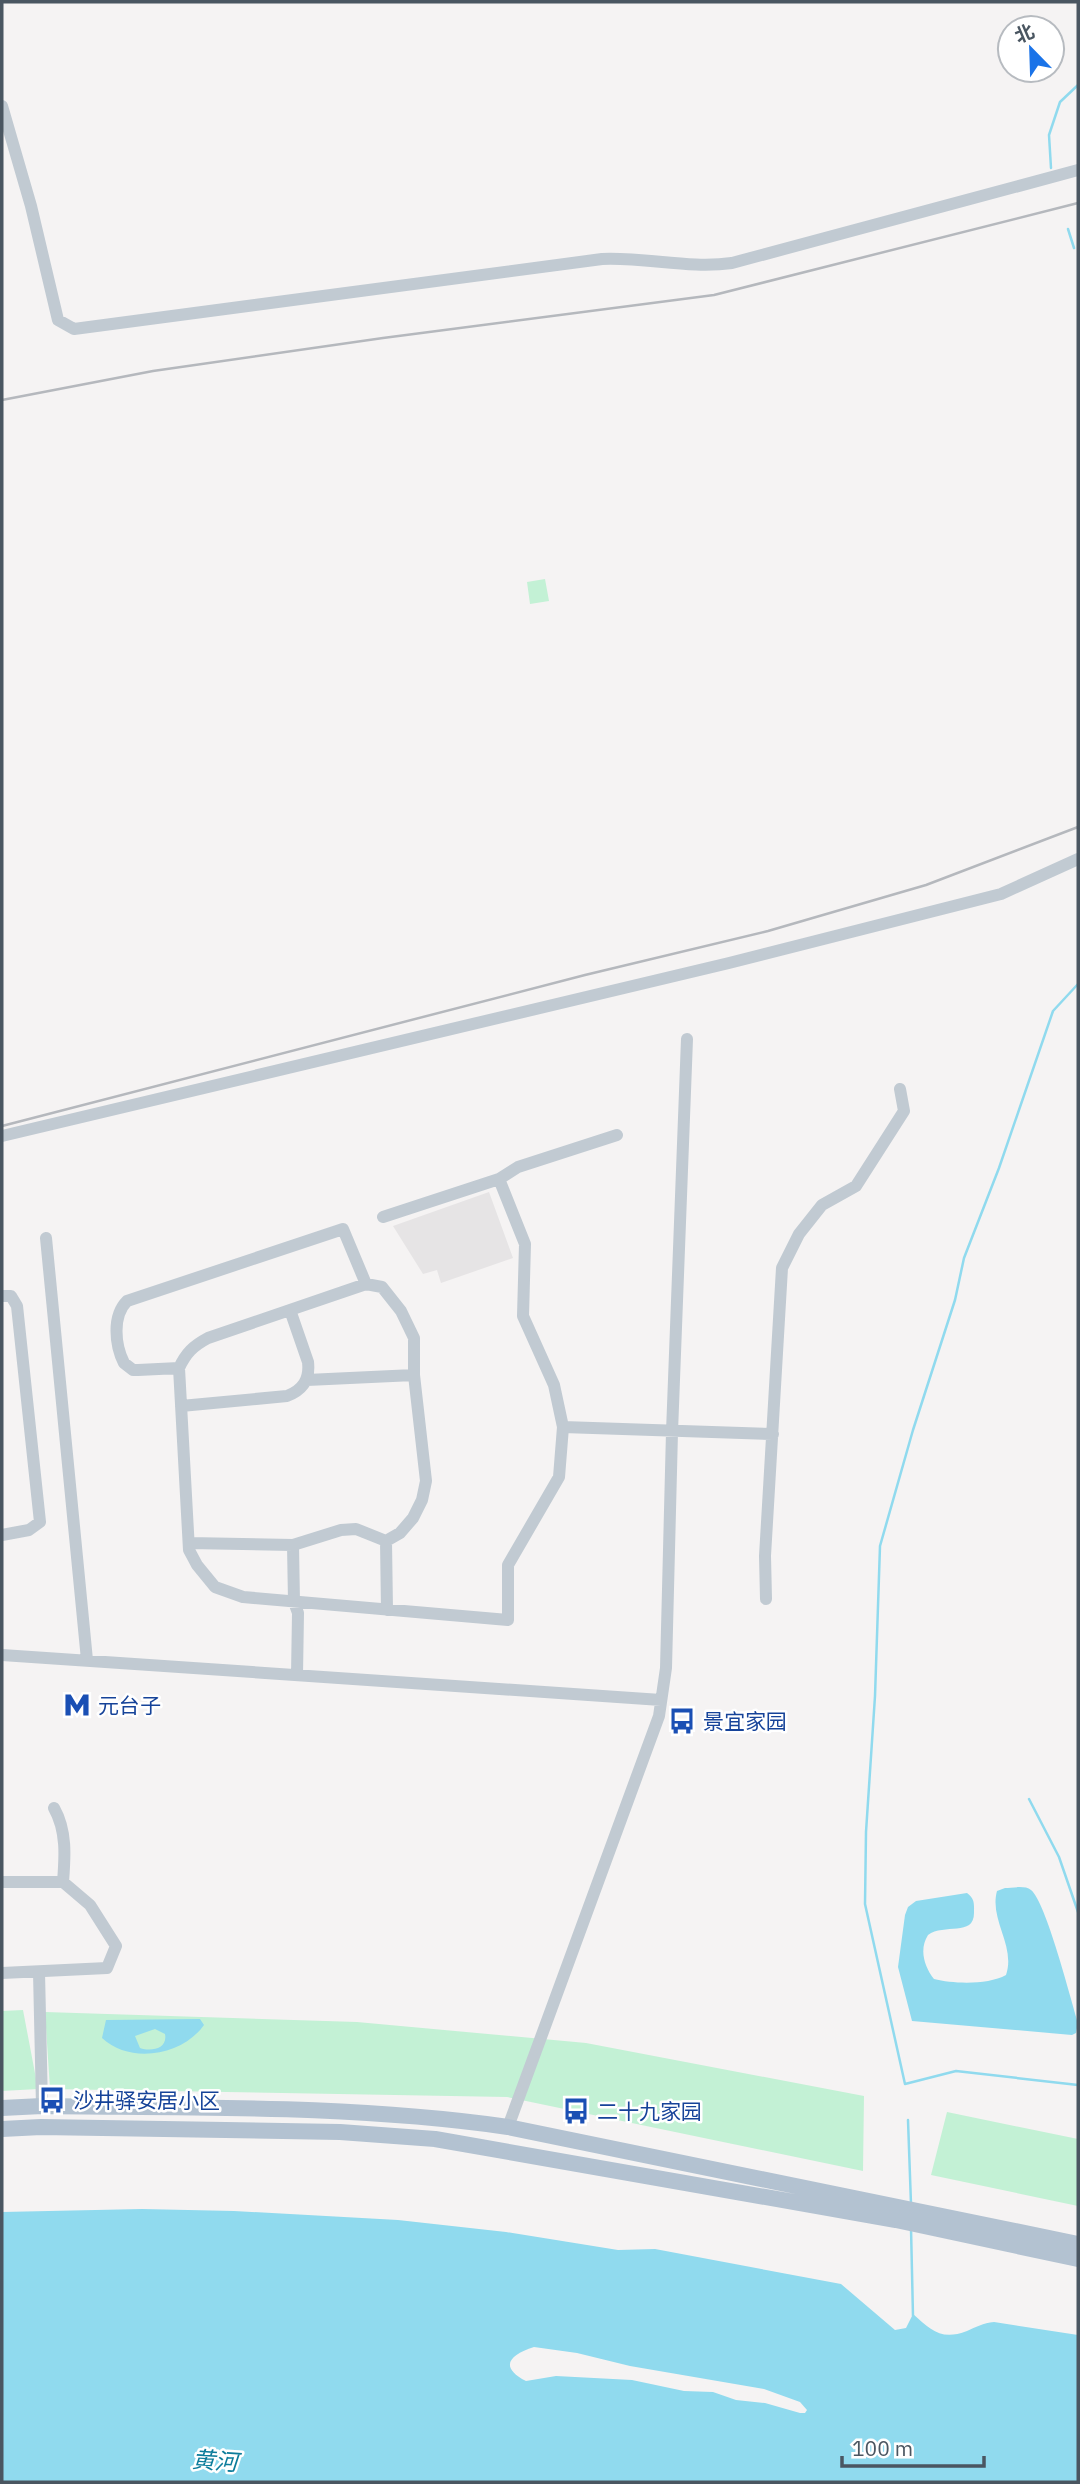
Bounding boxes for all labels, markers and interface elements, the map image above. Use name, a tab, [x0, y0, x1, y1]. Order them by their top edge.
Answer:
north arrow	[996, 14, 1066, 84]
text: 北	[1011, 19, 1038, 48]
metro station icon: 元台子	[62, 1690, 92, 1720]
place label: 元台子	[98, 1691, 161, 1719]
bus stop icon: 景宜家园	[667, 1706, 697, 1736]
place label: 景宜家园	[703, 1707, 787, 1735]
bus stop icon: 沙井驿安居小区	[37, 2085, 67, 2115]
place label: 沙井驿安居小区	[73, 2086, 220, 2114]
bus stop icon: 二十九家园	[561, 2096, 591, 2126]
place label: 二十九家园	[597, 2097, 702, 2125]
scale bar	[842, 2424, 984, 2468]
text: 100 m	[852, 2434, 913, 2462]
water label: 黄河	[191, 2443, 243, 2477]

